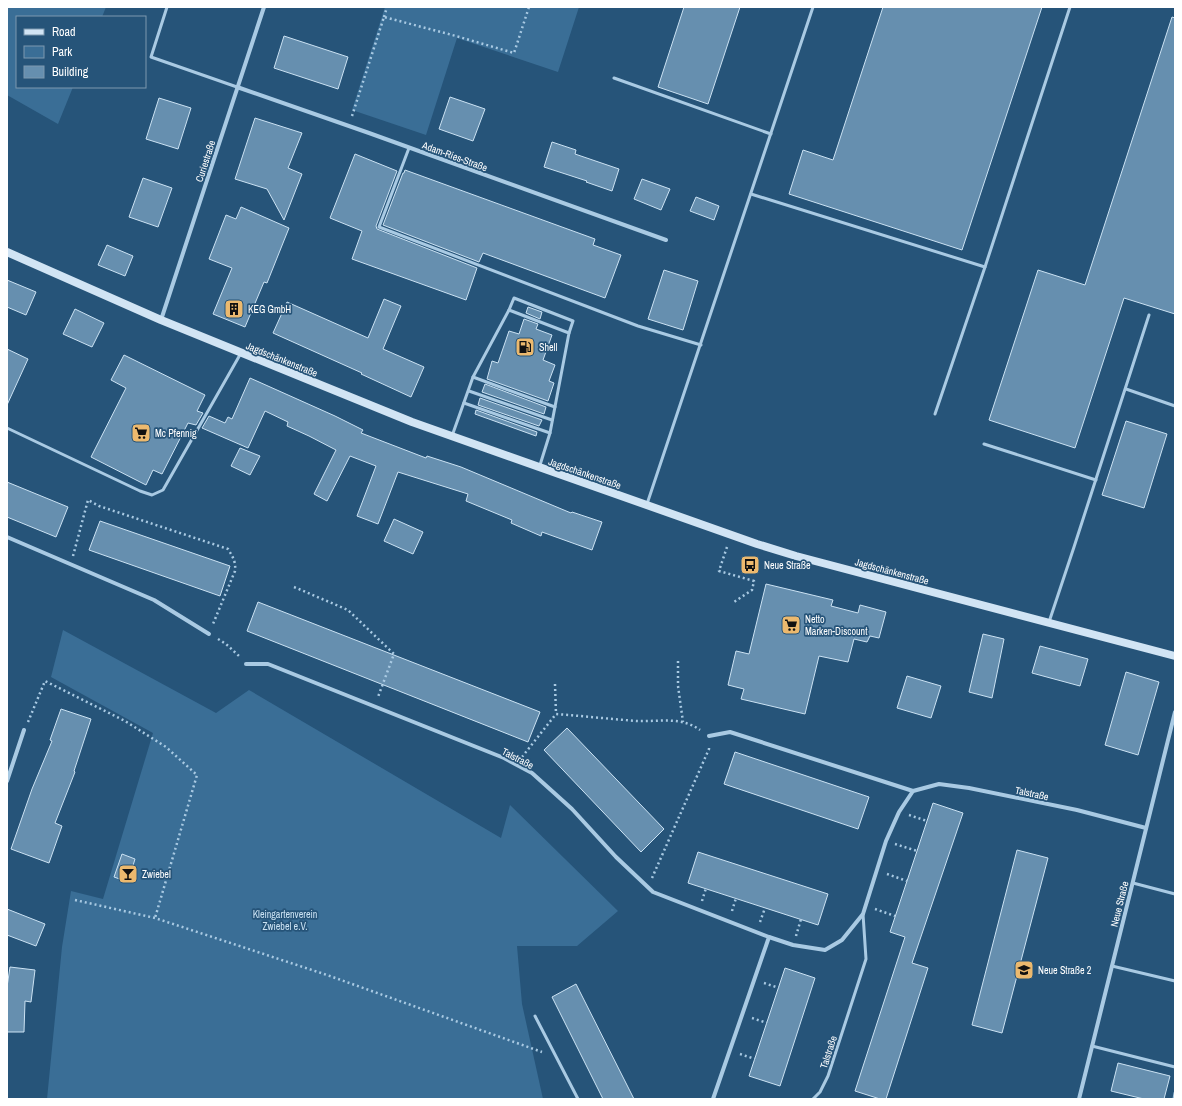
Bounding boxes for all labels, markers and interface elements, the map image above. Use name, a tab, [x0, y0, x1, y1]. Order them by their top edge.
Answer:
legend	[16, 16, 146, 88]
text: Road	[52, 24, 76, 40]
text: Park	[52, 44, 72, 60]
text: Building	[52, 64, 89, 80]
street label: Curiestraße	[193, 138, 218, 184]
street label: Adam-Ries-Straße	[420, 138, 490, 174]
building icon: KEG GmbH	[223, 298, 245, 320]
place label: KEG GmbH	[248, 303, 291, 316]
fuel station icon: Shell	[514, 336, 536, 358]
street label: Jagdschänkenstraße	[244, 339, 320, 380]
place label: Shell	[539, 341, 557, 354]
supermarket icon: Mc Pfennig	[130, 422, 152, 444]
place label: Mc Pfennig	[155, 427, 197, 440]
street label: Jagdschänkenstraße	[547, 455, 623, 492]
bus stop icon: Neue Straße	[739, 554, 761, 576]
street label: Jagdschänkenstraße	[853, 555, 931, 588]
place label: Neue Straße	[764, 559, 811, 572]
place label: Netto Marken-Discount	[805, 613, 868, 638]
supermarket icon: Netto Marken-Discount	[780, 614, 802, 636]
street label: Talstraße	[500, 745, 536, 772]
street label: Talstraße	[1014, 784, 1050, 803]
bar icon: Zwiebel	[117, 863, 139, 885]
place label: Zwiebel	[142, 868, 171, 881]
street label: Neue Straße	[1108, 880, 1132, 928]
park label: Kleingartenverein Zwiebel e.V.	[253, 908, 317, 933]
school or university icon: Neue Straße 2	[1013, 959, 1035, 981]
place label: Neue Straße 2	[1038, 964, 1092, 977]
street label: Talstraße	[817, 1034, 840, 1070]

